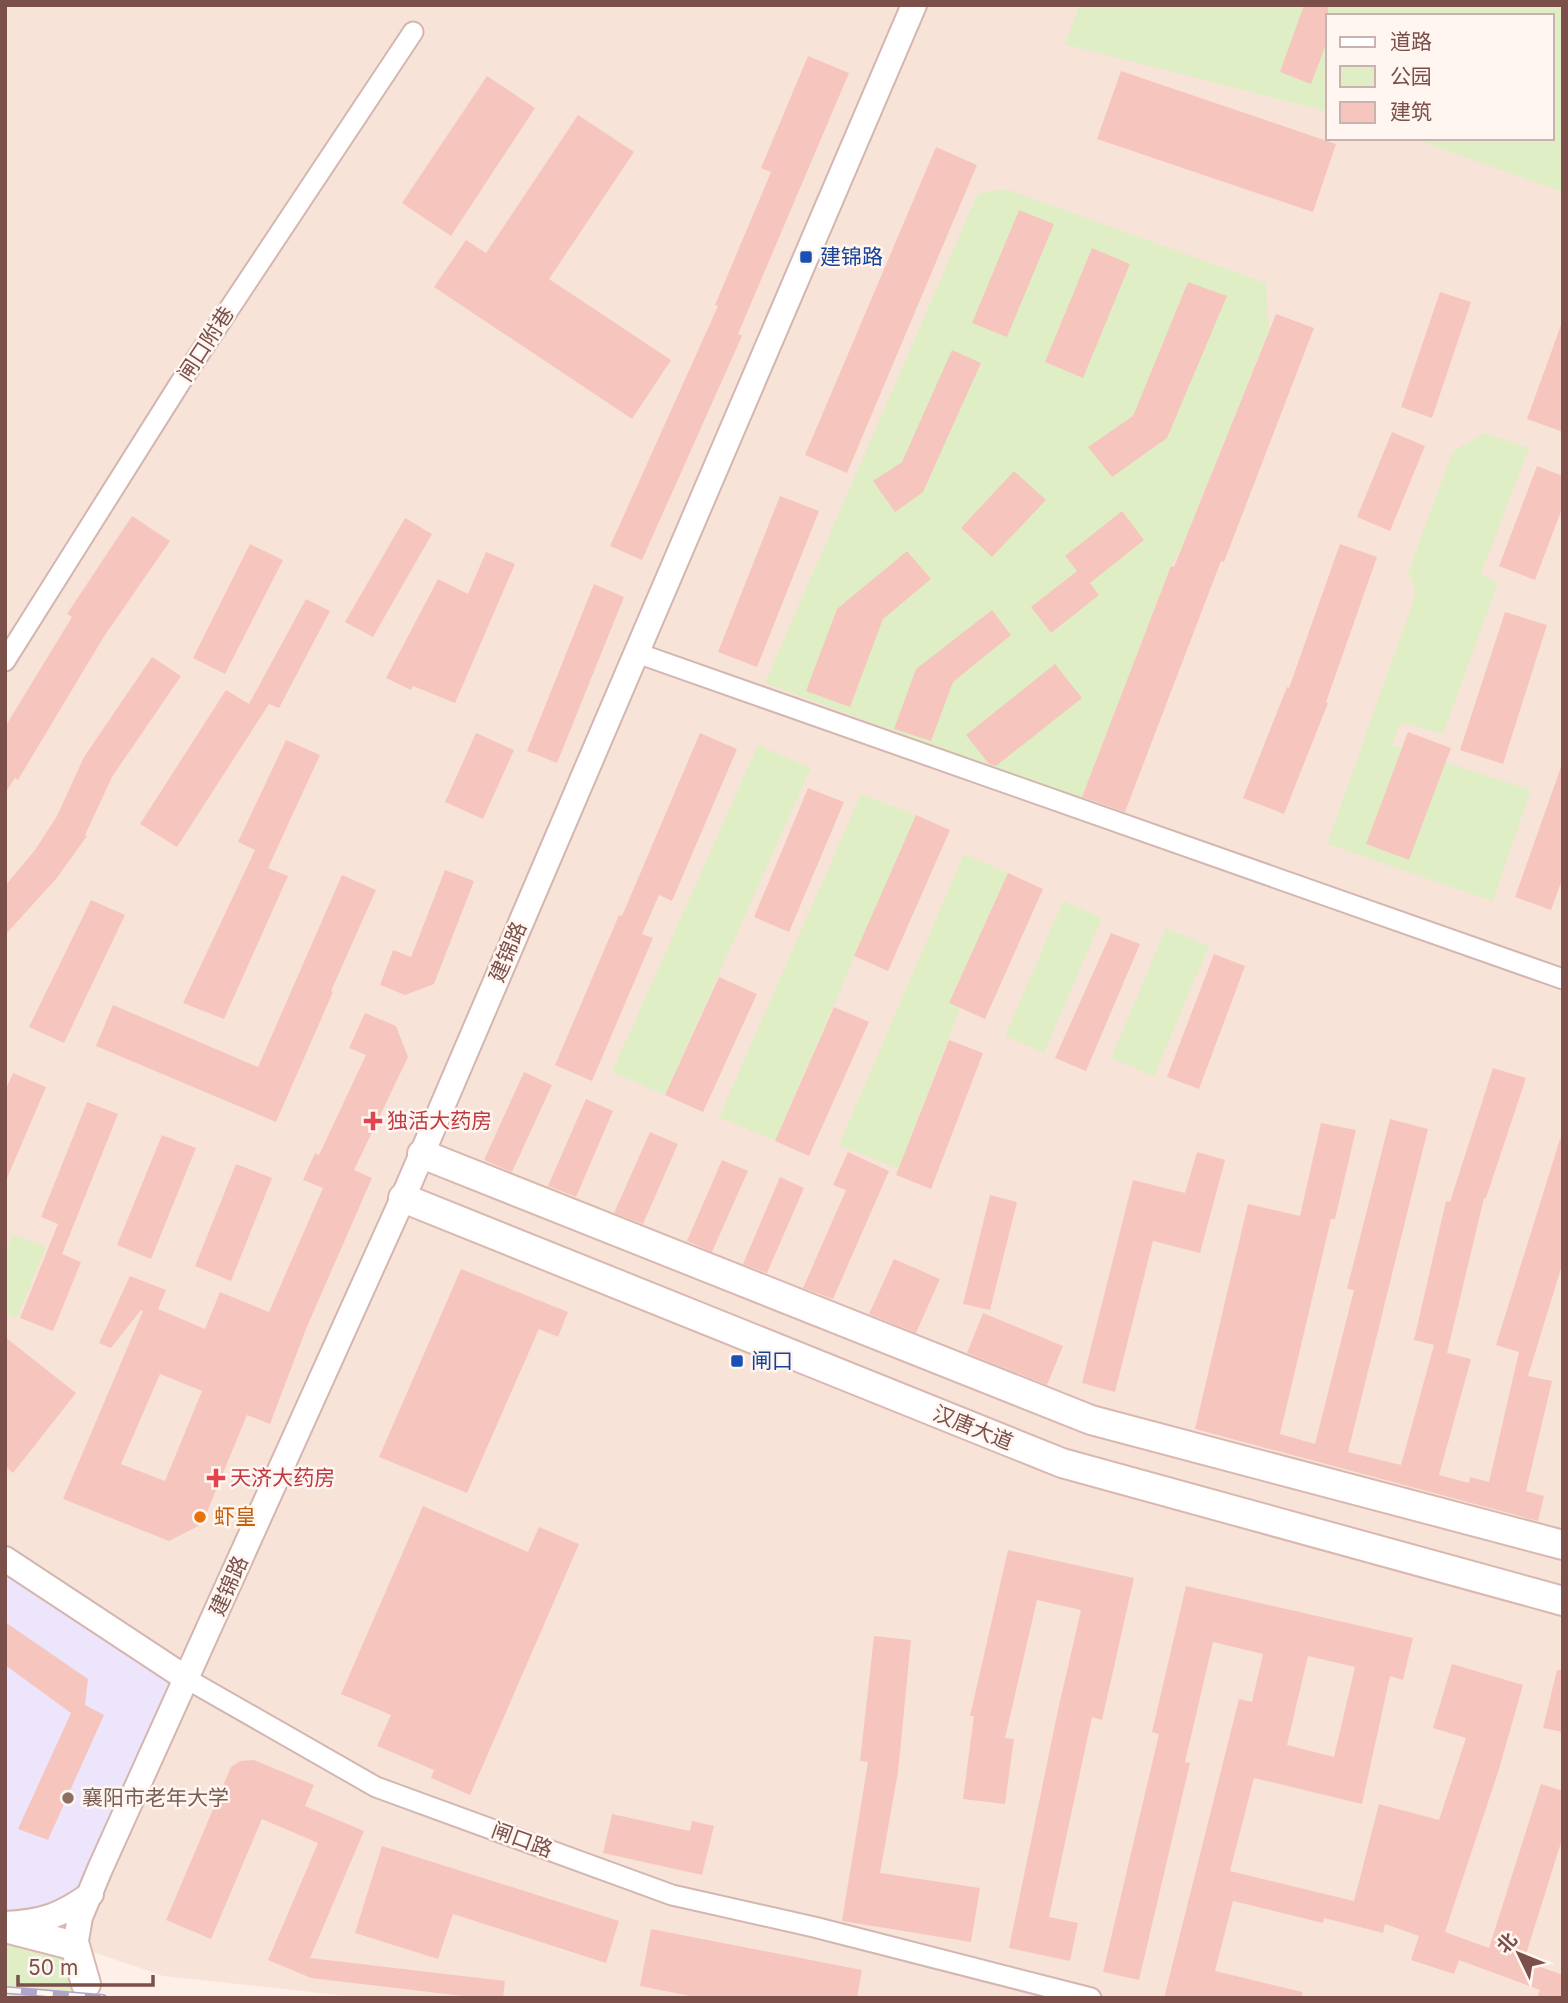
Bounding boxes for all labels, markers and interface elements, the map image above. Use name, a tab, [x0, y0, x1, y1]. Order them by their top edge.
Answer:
legend	[1326, 14, 1554, 140]
text: 道路	[1390, 29, 1432, 54]
text: 公园	[1390, 64, 1432, 89]
text: 建筑	[1390, 99, 1432, 124]
place label: 建锦路	[820, 244, 883, 269]
marker: 建锦路	[798, 249, 814, 265]
street label: 闸口附巷	[172, 302, 239, 386]
street label: 建锦路	[484, 918, 531, 986]
place label: 独活大药房	[387, 1108, 492, 1133]
marker: 独活大药房	[365, 1113, 381, 1129]
place label: 闸口	[751, 1348, 793, 1373]
marker: 闸口	[729, 1353, 745, 1369]
street label: 汉唐大道	[930, 1400, 1017, 1455]
place label: 天济大药房	[230, 1465, 335, 1490]
marker: 天济大药房	[208, 1470, 224, 1486]
place label: 虾皇	[214, 1504, 256, 1529]
marker: 虾皇	[192, 1509, 208, 1525]
street label: 建锦路	[204, 1552, 253, 1620]
place label: 襄阳市老年大学	[82, 1785, 229, 1810]
marker: 襄阳市老年大学	[60, 1790, 76, 1806]
street label: 闸口路	[488, 1817, 556, 1862]
north arrow	[1484, 1919, 1554, 1989]
text: 北	[1492, 1928, 1522, 1958]
scale bar	[18, 1944, 152, 1988]
text: 50 m	[28, 1955, 78, 1980]

